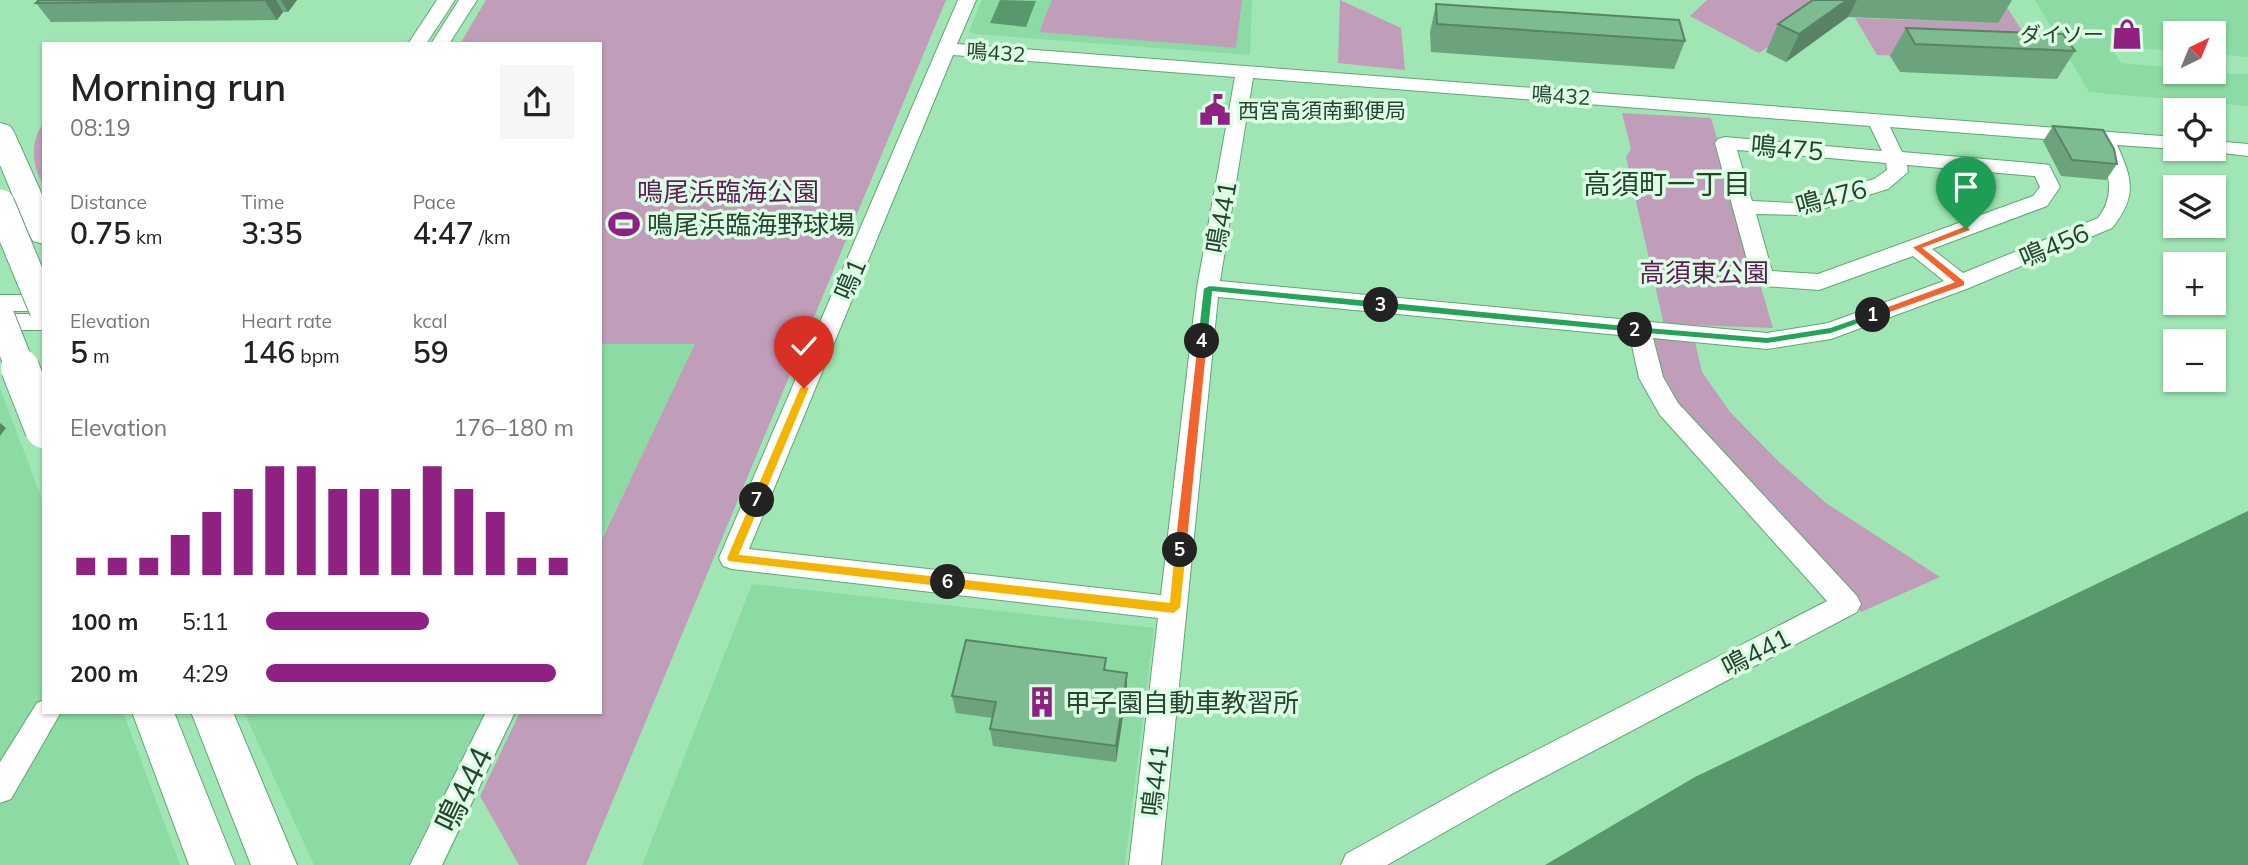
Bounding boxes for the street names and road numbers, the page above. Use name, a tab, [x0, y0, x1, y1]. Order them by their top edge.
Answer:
street label: 鳴432	[966, 37, 1026, 67]
street label: 鳴432	[1531, 80, 1591, 110]
street label: 鳴475	[1749, 128, 1825, 168]
street label: 鳴476	[1792, 172, 1870, 222]
street label: 鳴441	[1198, 178, 1244, 256]
street label: 鳴456	[2014, 216, 2094, 274]
street label: 鳴1	[827, 253, 873, 305]
street label: 鳴441	[1716, 621, 1796, 683]
street label: 鳴444	[425, 740, 501, 838]
street label: 鳴441	[1134, 742, 1176, 818]

